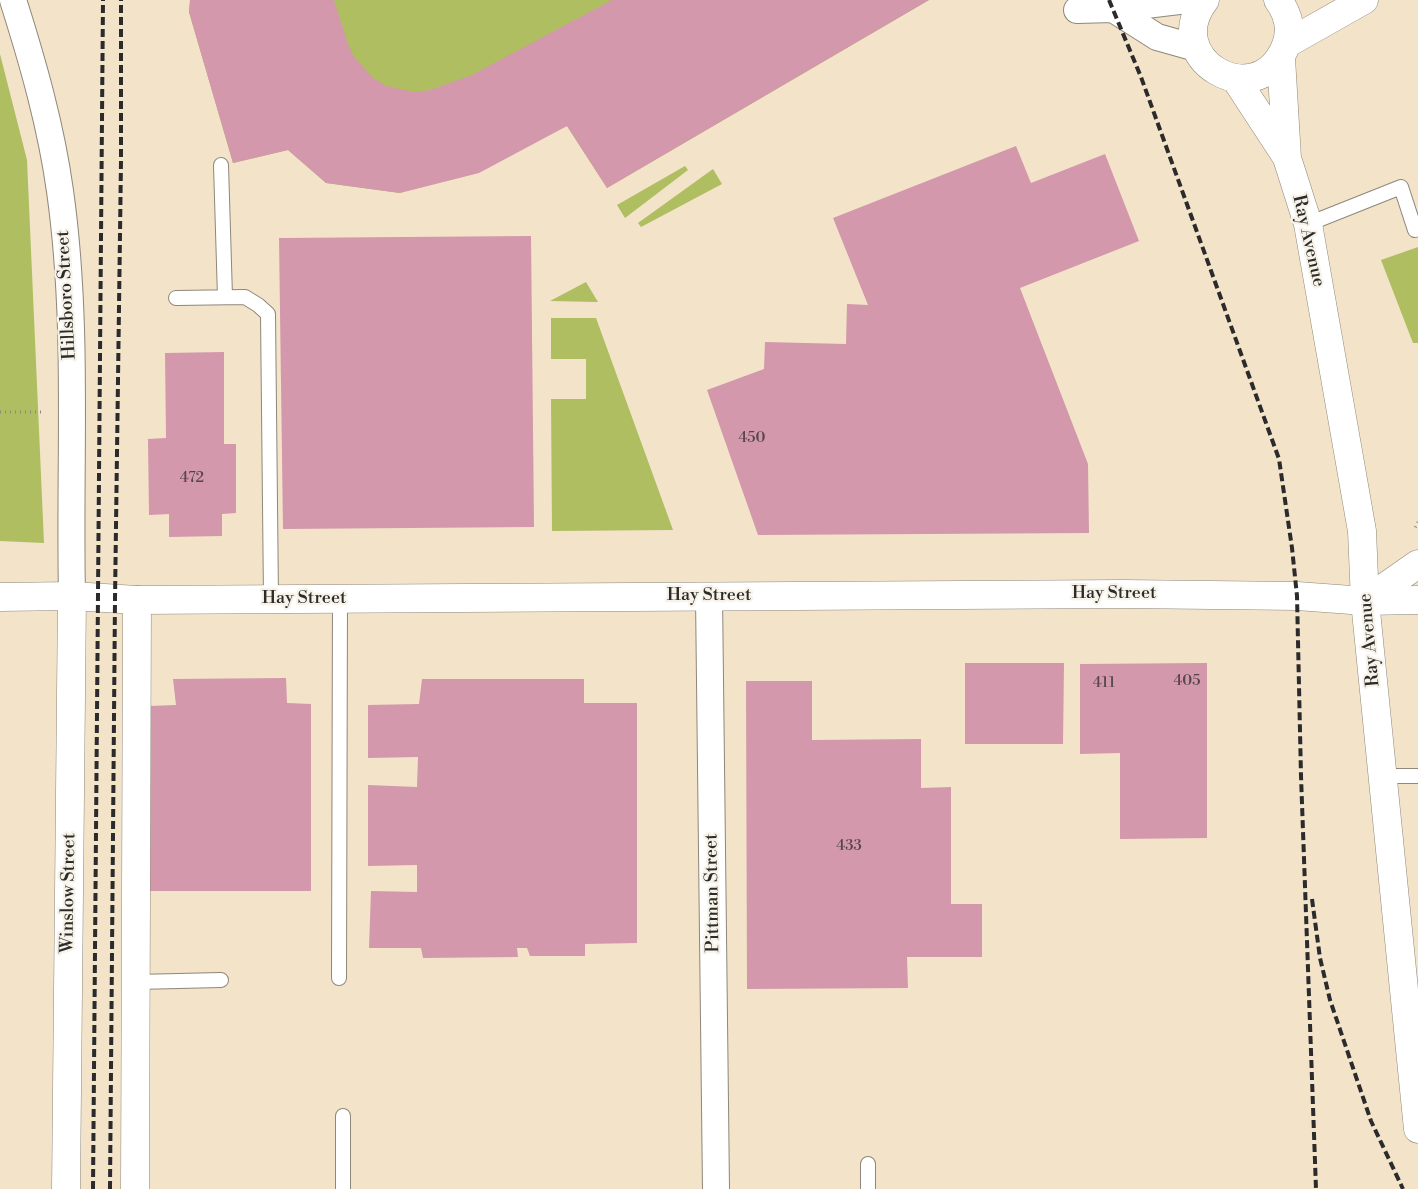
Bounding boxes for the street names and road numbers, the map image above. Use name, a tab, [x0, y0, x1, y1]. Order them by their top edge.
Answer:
street label: Ray Avenue	[1287, 193, 1329, 289]
street label: Hillsboro Street	[53, 230, 81, 360]
street label: Hay Street	[1072, 583, 1156, 605]
street label: Hay Street	[667, 585, 751, 607]
street label: Hay Street	[262, 588, 346, 610]
street label: Ray Avenue	[1355, 592, 1385, 688]
street label: Winslow Street	[57, 833, 81, 953]
street label: Pittman Street	[701, 833, 725, 953]

